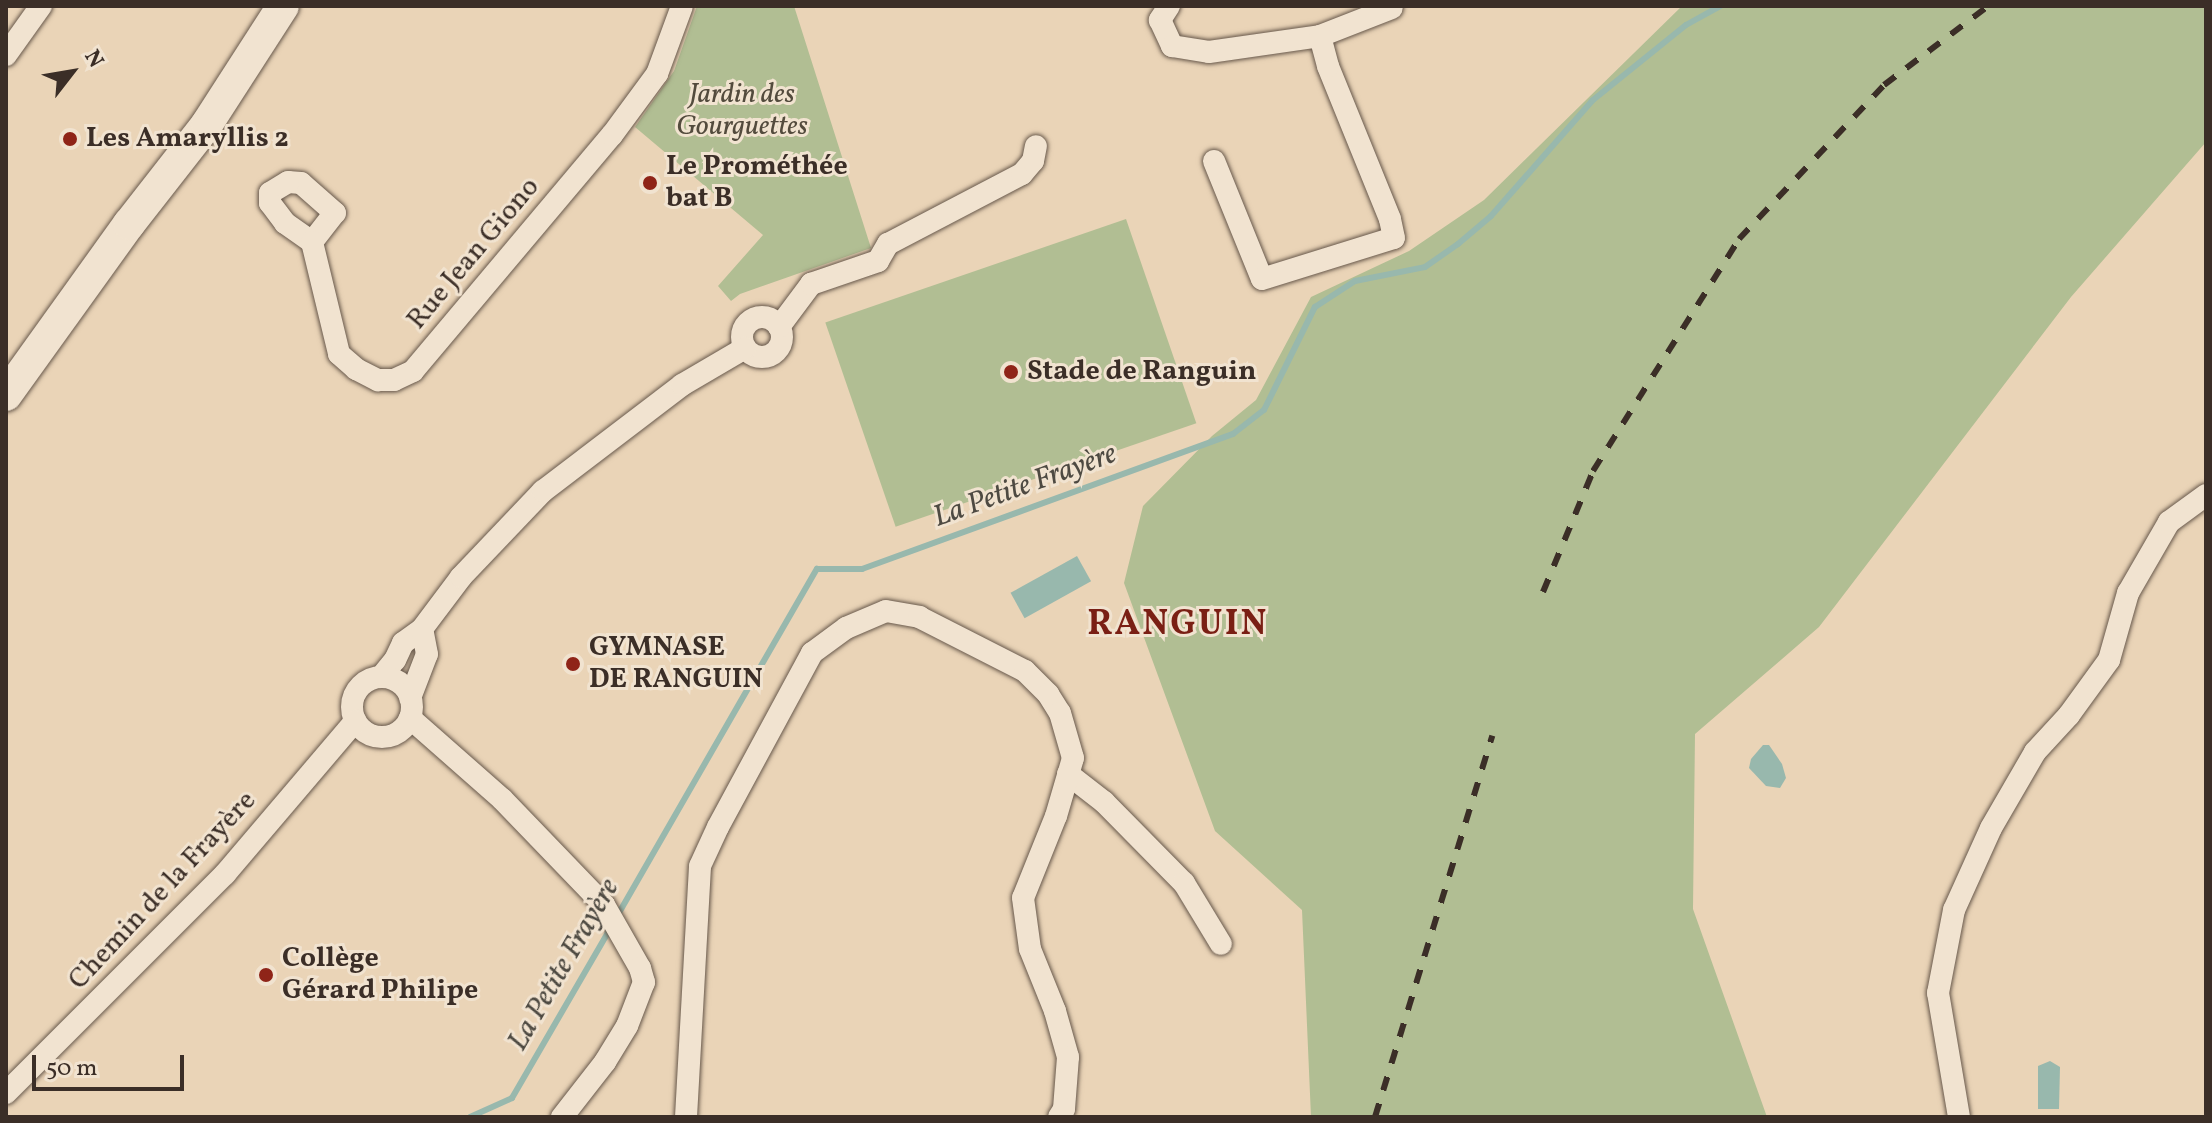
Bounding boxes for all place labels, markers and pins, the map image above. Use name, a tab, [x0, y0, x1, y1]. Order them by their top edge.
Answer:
place label: Les Amaryllis 2	[86, 122, 289, 156]
marker: Les Amaryllis 2	[61, 130, 79, 148]
place label: Le Prométhée bat B	[666, 150, 848, 216]
marker: Le Prométhée bat B	[641, 174, 659, 192]
place label: Stade de Ranguin	[1027, 355, 1257, 389]
marker: Stade de Ranguin	[1002, 363, 1020, 381]
place label: GYMNASE DE RANGUIN	[589, 631, 763, 697]
marker: GYMNASE DE RANGUIN	[564, 655, 582, 673]
place label: Collège Gérard Philipe	[282, 942, 478, 1008]
marker: Collège Gérard Philipe	[257, 966, 275, 984]

